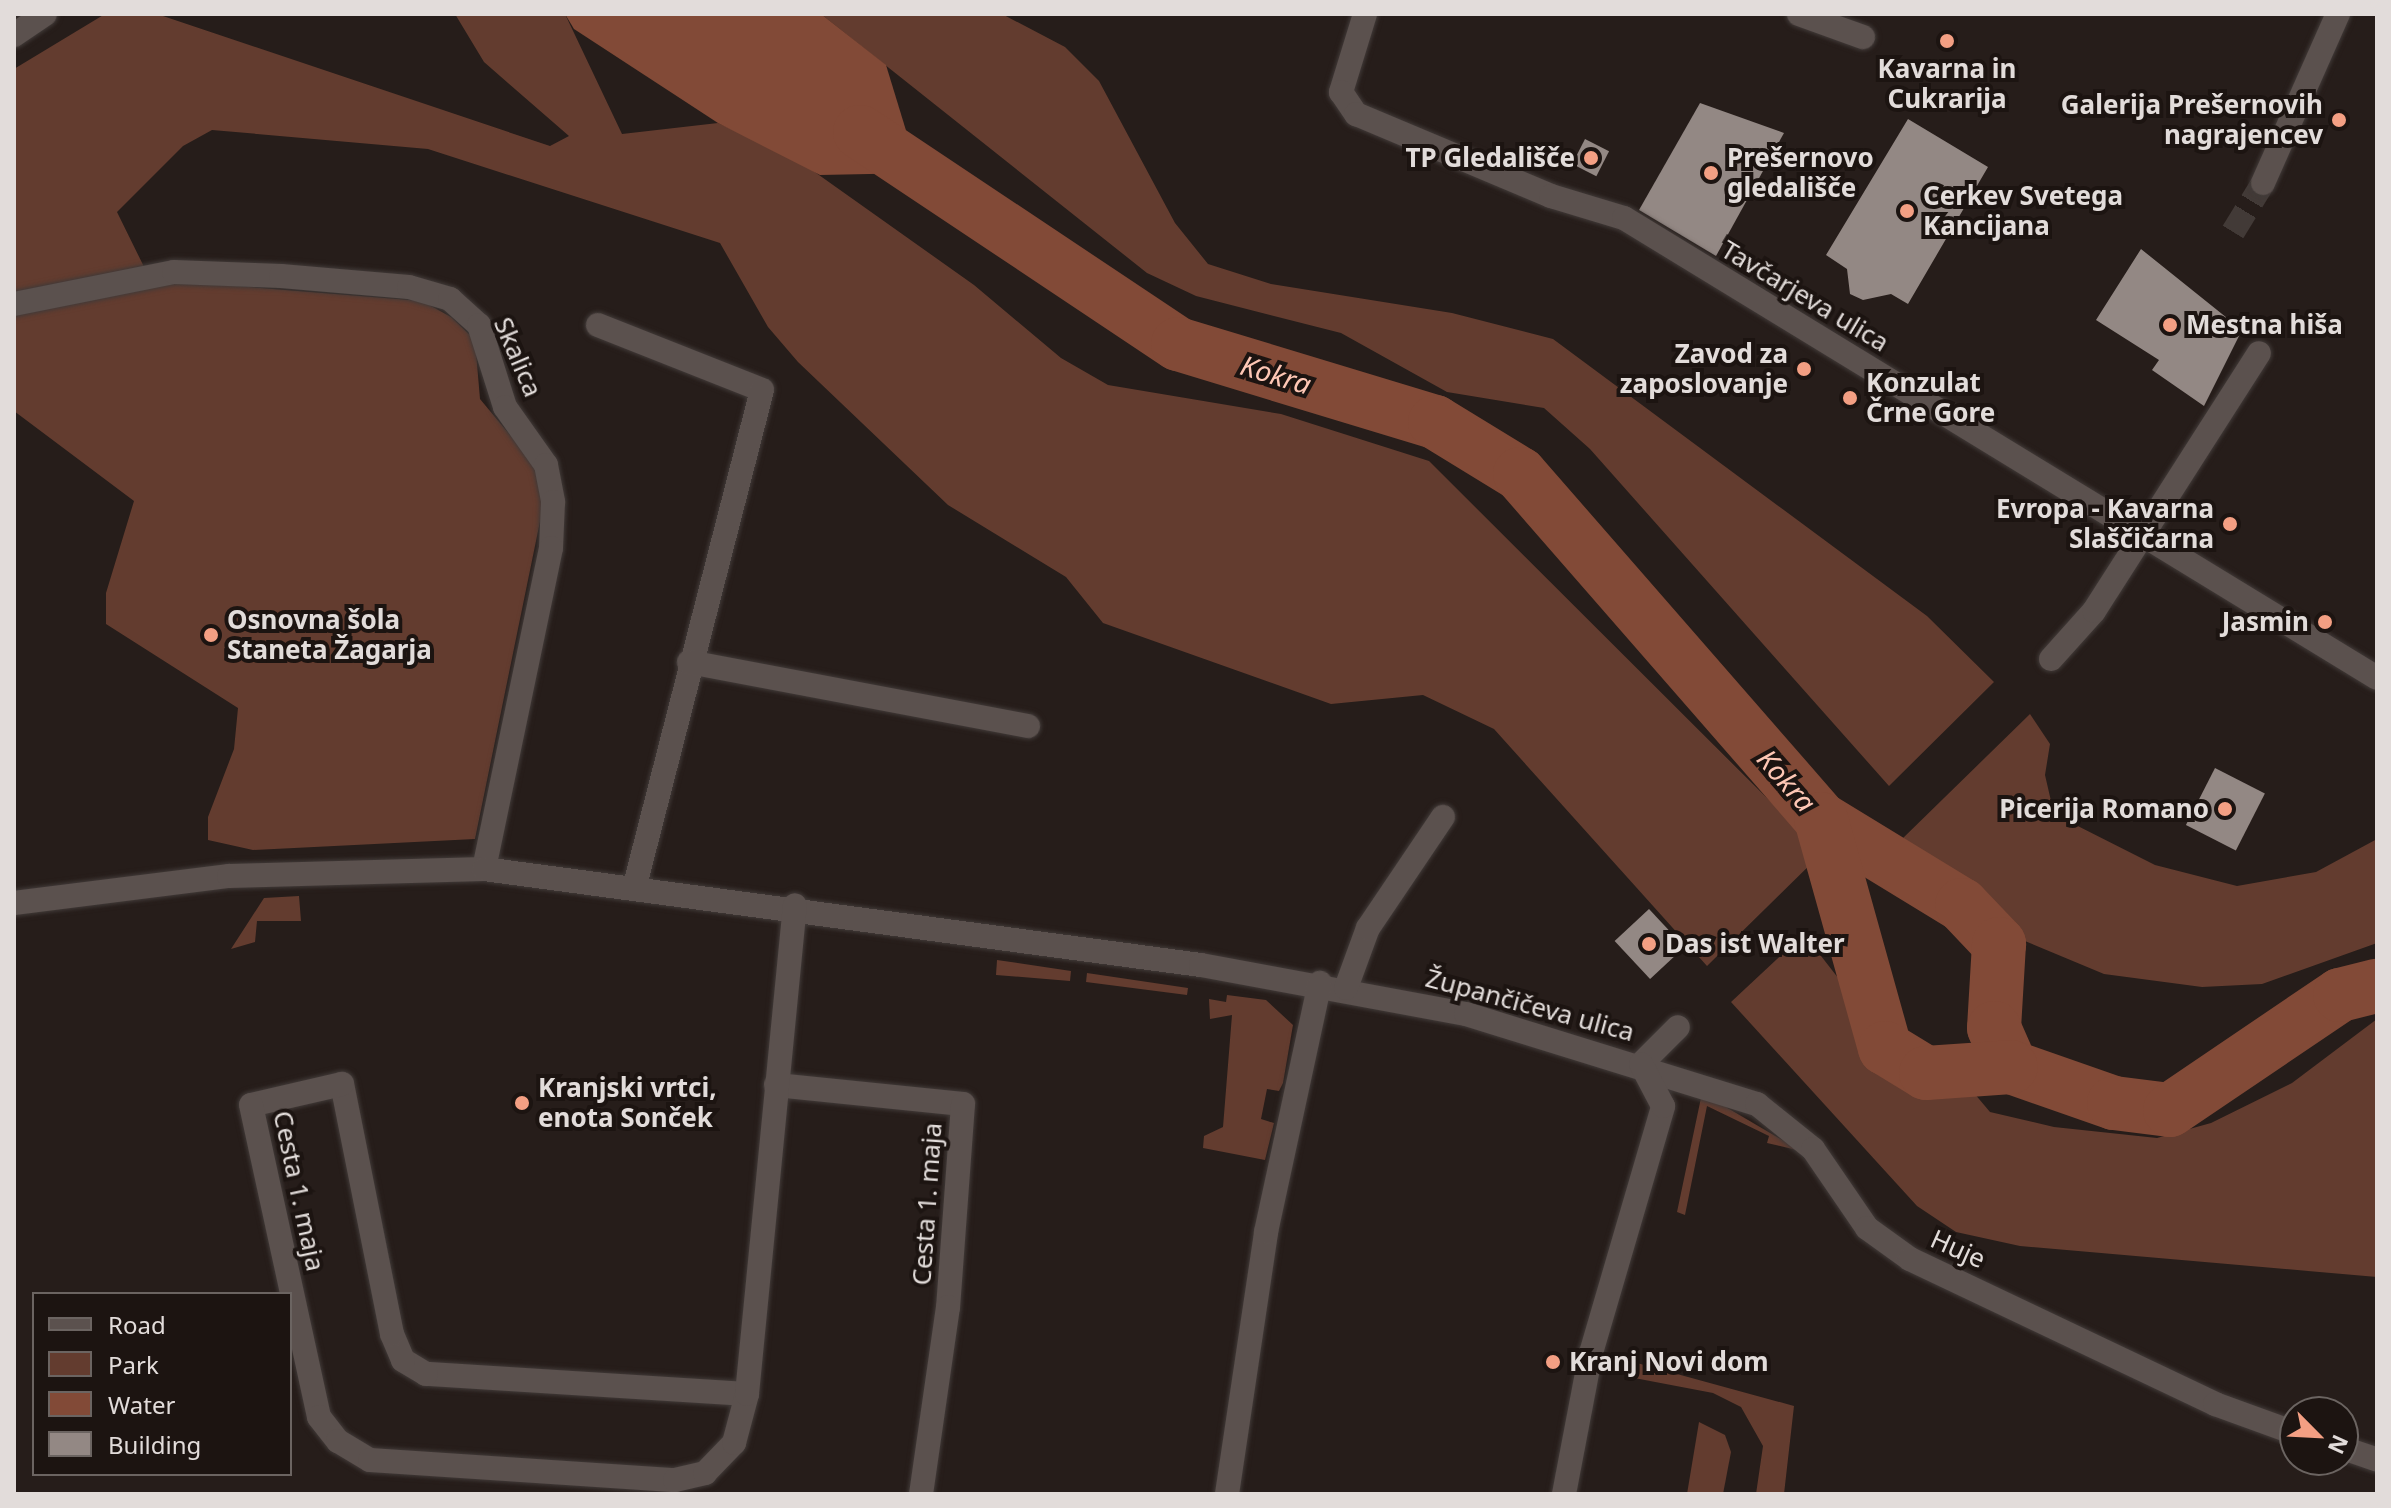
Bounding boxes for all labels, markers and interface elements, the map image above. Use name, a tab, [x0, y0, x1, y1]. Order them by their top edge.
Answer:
marker: Kavarna in Cukrarija	[1938, 32, 1956, 50]
place label: Kavarna in Cukrarija	[1878, 53, 2016, 114]
place label: Galerija Prešernovih nagrajencev	[2061, 89, 2323, 150]
marker: Galerija Prešernovih nagrajencev	[2330, 111, 2348, 129]
place label: TP Gledališče	[1405, 142, 1575, 174]
place label: Prešernovo gledališče	[1727, 142, 1874, 204]
marker: TP Gledališče	[1582, 149, 1600, 167]
marker: Prešernovo gledališče	[1702, 164, 1720, 182]
place label: Cerkev Svetega Kancijana	[1923, 180, 2123, 242]
marker: Cerkev Svetega Kancijana	[1898, 202, 1916, 220]
street label: Tavčarjeva ulica	[1716, 234, 1894, 358]
place label: Mestna hiša	[2186, 309, 2343, 341]
street label: Skalica	[487, 313, 549, 401]
marker: Mestna hiša	[2161, 316, 2179, 334]
place label: Zavod za zaposlovanje	[1620, 338, 1788, 400]
water label: Kokra	[1237, 347, 1315, 401]
marker: Zavod za zaposlovanje	[1795, 360, 1813, 378]
place label: Konzulat Črne Gore	[1866, 367, 1995, 428]
marker: Konzulat Črne Gore	[1841, 389, 1859, 407]
place label: Evropa - Kavarna Slaščičarna	[1996, 493, 2214, 554]
marker: Evropa - Kavarna Slaščičarna	[2221, 515, 2239, 533]
place label: Osnovna šola Staneta Žagarja	[227, 604, 432, 666]
place label: Jasmin	[2222, 606, 2309, 638]
marker: Jasmin	[2316, 613, 2334, 631]
marker: Osnovna šola Staneta Žagarja	[202, 626, 220, 644]
water label: Kokra	[1751, 742, 1823, 818]
place label: Picerija Romano	[1999, 793, 2209, 825]
marker: Picerija Romano	[2216, 800, 2234, 818]
place label: Das ist Walter	[1665, 928, 1845, 960]
marker: Das ist Walter	[1640, 935, 1658, 953]
street label: Župančičeva ulica	[1422, 962, 1638, 1048]
place label: Kranjski vrtci, enota Sonček	[538, 1072, 717, 1134]
marker: Kranjski vrtci, enota Sonček	[513, 1094, 531, 1112]
street label: Cesta 1. maja	[267, 1108, 331, 1274]
street label: Cesta 1. maja	[906, 1122, 948, 1286]
street label: Huje	[1926, 1223, 1990, 1275]
legend	[32, 1292, 292, 1476]
text: Road	[108, 1308, 166, 1341]
place label: Kranj Novi dom	[1569, 1346, 1769, 1378]
text: Park	[108, 1348, 159, 1381]
marker: Kranj Novi dom	[1544, 1353, 1562, 1371]
text: Water	[108, 1388, 175, 1421]
north arrow	[2279, 1396, 2359, 1476]
text: Building	[108, 1428, 201, 1461]
text: N	[2322, 1431, 2356, 1459]

